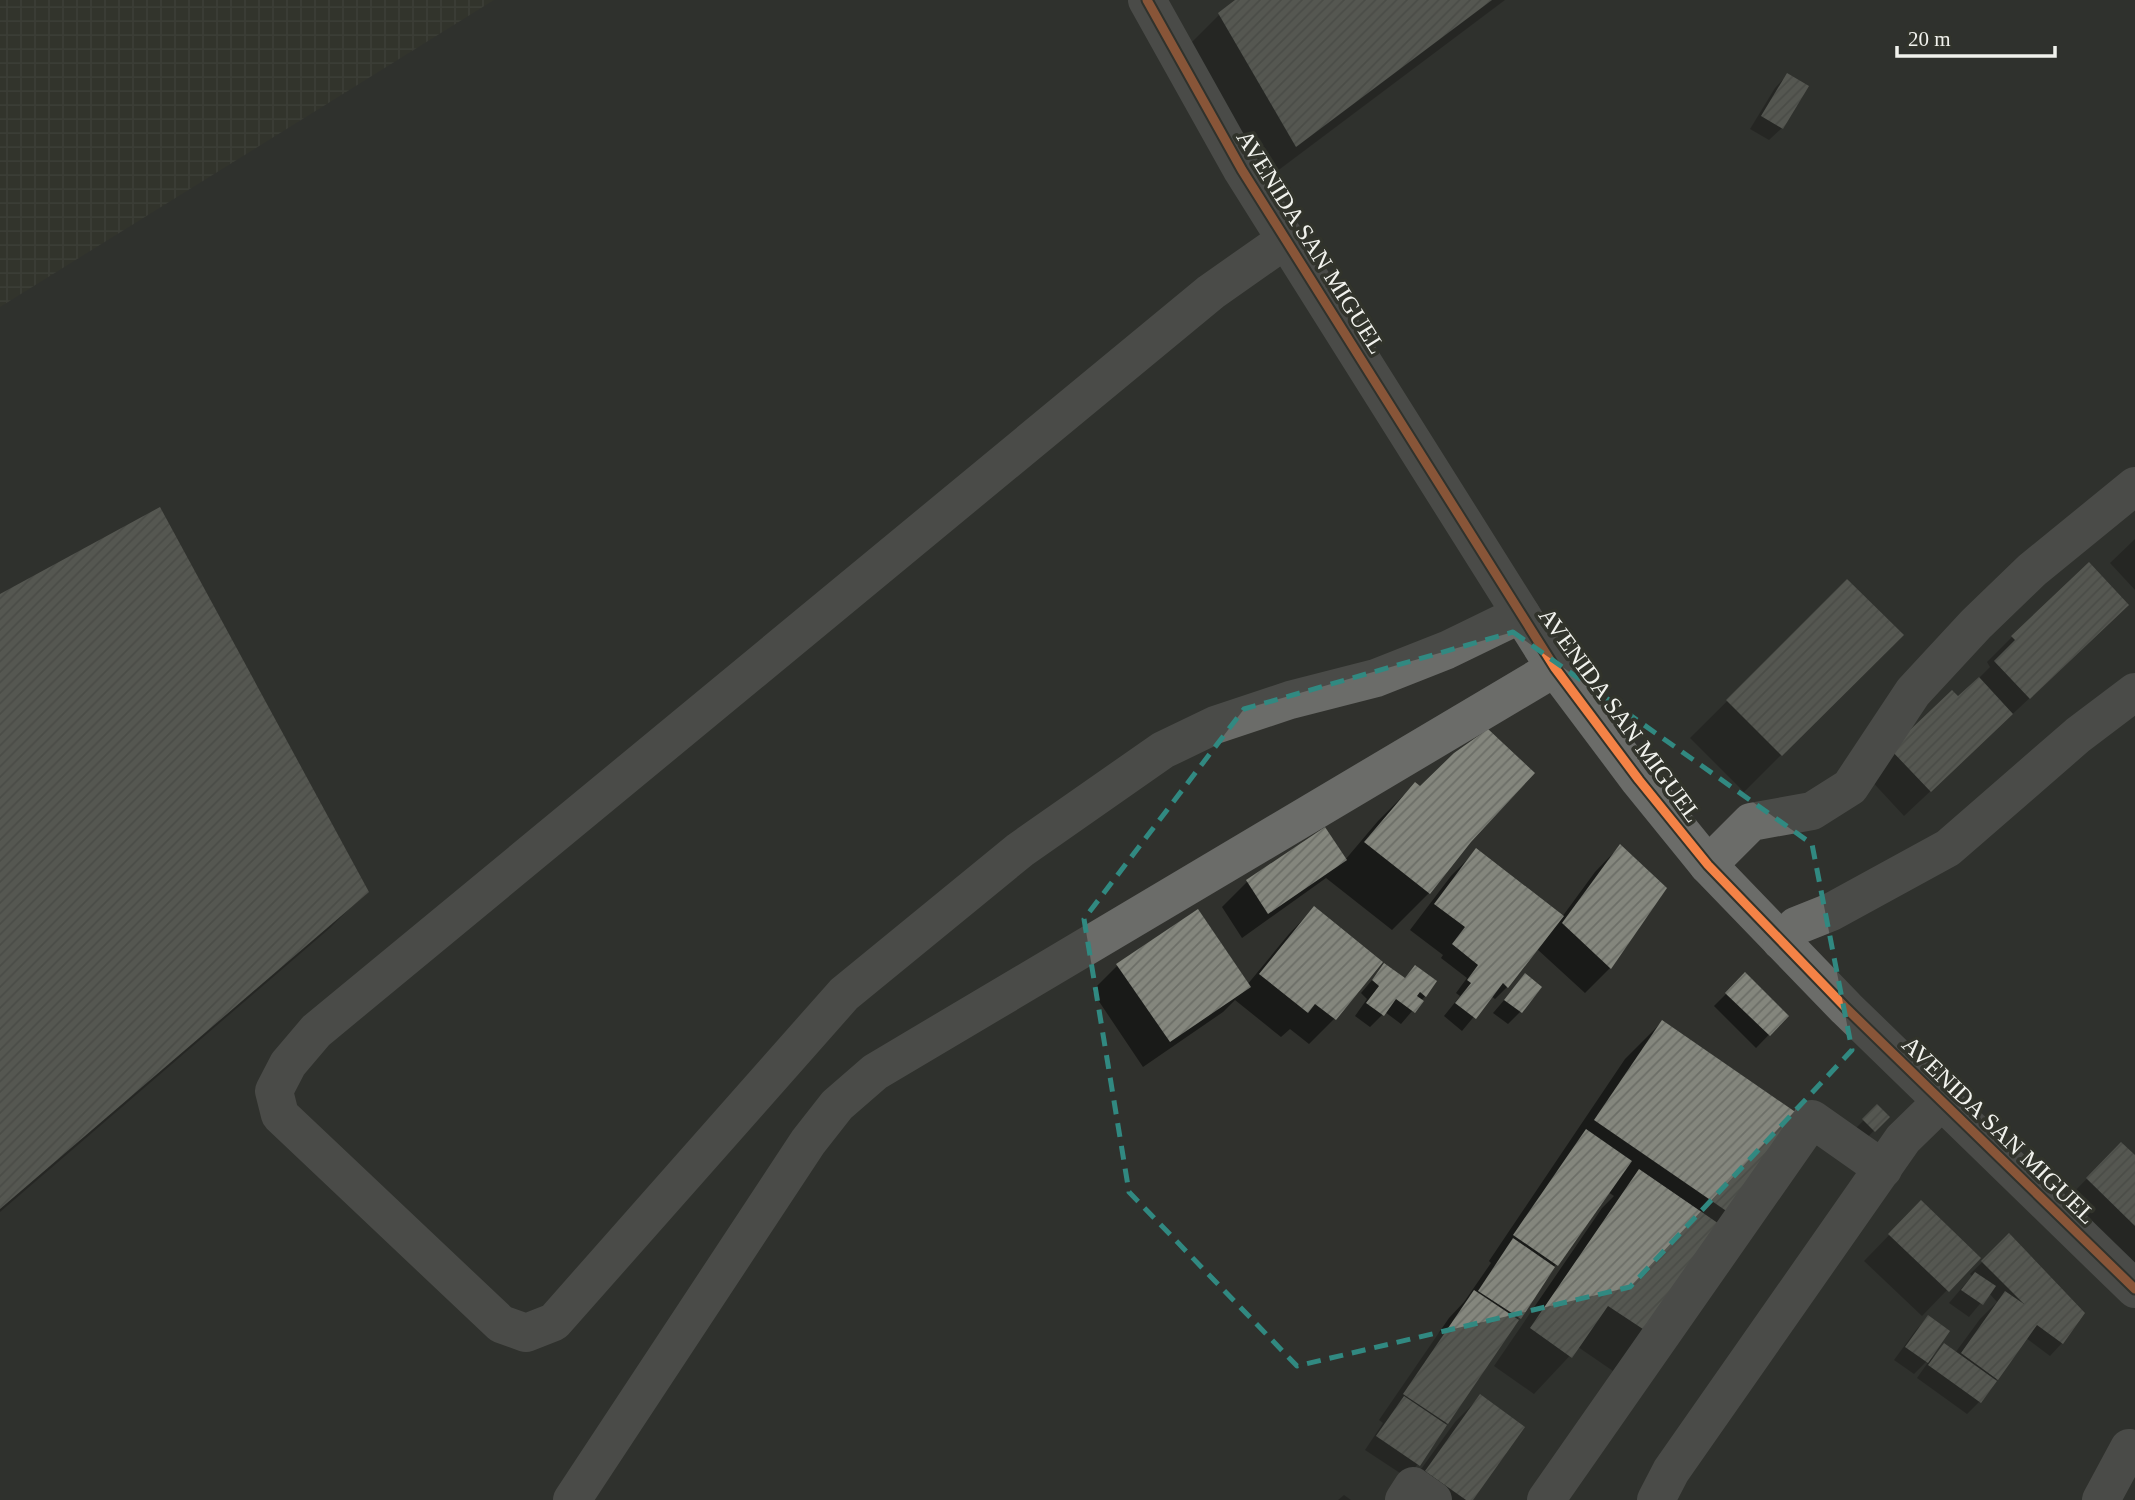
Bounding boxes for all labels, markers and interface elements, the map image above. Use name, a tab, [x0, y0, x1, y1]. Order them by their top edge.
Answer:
scale bar	[1897, 14, 2054, 58]
text: 20 m	[1908, 27, 1951, 51]
street label: AVENIDA SAN MIGUEL	[1232, 126, 1390, 358]
street label: AVENIDA SAN MIGUEL	[1534, 603, 1706, 827]
street label: AVENIDA SAN MIGUEL	[1897, 1031, 2101, 1229]

